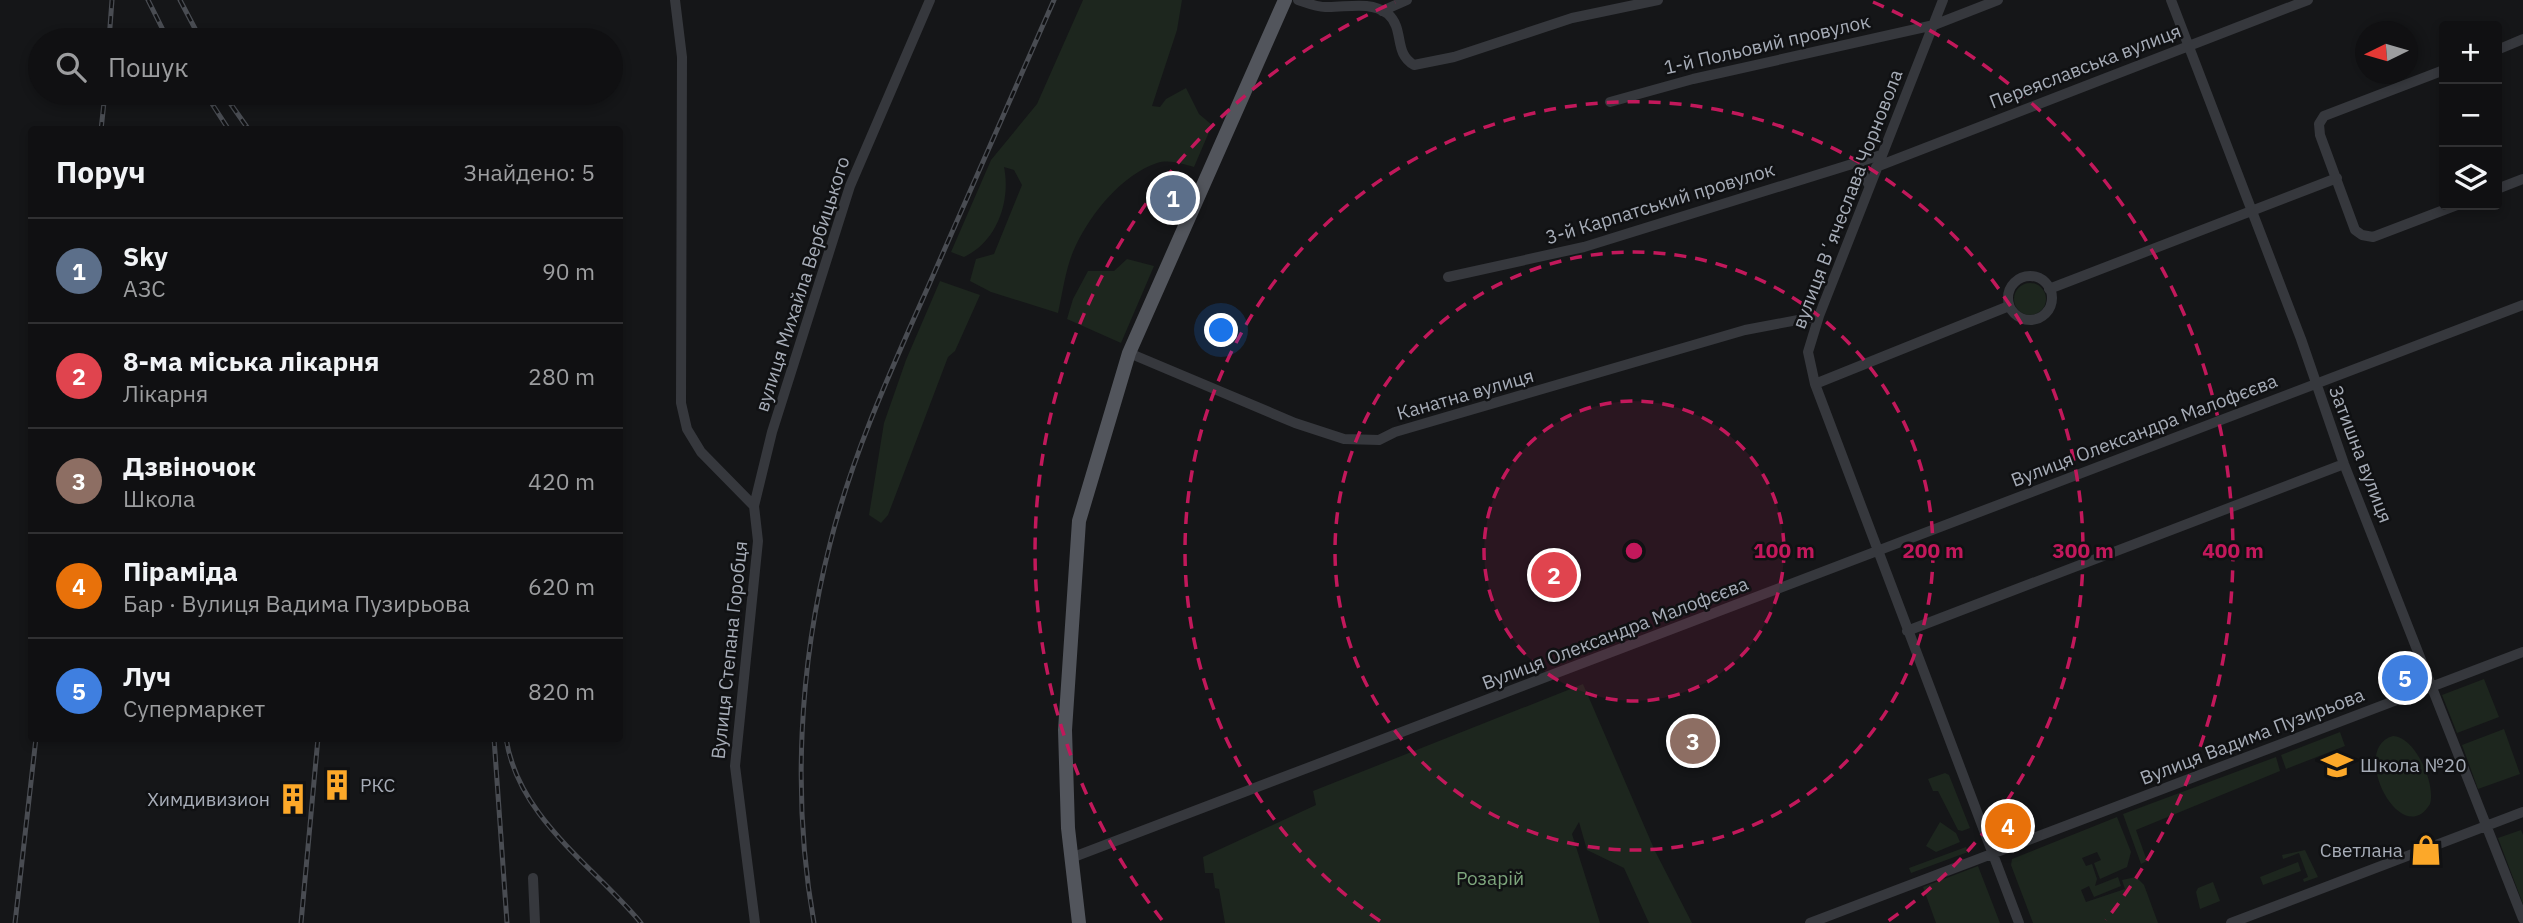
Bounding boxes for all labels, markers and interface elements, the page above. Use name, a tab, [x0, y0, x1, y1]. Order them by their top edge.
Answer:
street label: 1-й Польовий провулок	[1661, 9, 1873, 79]
street label: Переяславська вулиця	[1986, 18, 2184, 114]
north arrow	[2355, 21, 2418, 84]
map controls	[2439, 21, 2502, 210]
button: +	[2439, 21, 2502, 84]
search box	[28, 28, 623, 105]
icon: search	[52, 48, 90, 86]
text: Пошук	[108, 50, 189, 84]
street label: вулиця Вʼячеслава Чорновола	[1786, 66, 1908, 332]
button: −	[2439, 84, 2502, 147]
button: layers	[2439, 147, 2502, 210]
text: Поруч	[56, 152, 146, 191]
street label: вулиця Михайла Вербицького	[749, 153, 855, 415]
text: Знайдено: 5	[463, 157, 595, 187]
street label: 3-й Карпатський провулок	[1542, 157, 1778, 249]
pin: 1	[1150, 172, 1196, 224]
text: Sky	[123, 239, 168, 273]
text: 1	[72, 256, 86, 286]
text: 90 m	[542, 256, 595, 286]
text: АЗС	[123, 273, 166, 303]
your location	[1204, 313, 1238, 347]
text: 8-ма міська лікарня	[123, 344, 379, 378]
text: 2	[72, 361, 86, 391]
text: 280 m	[528, 361, 595, 391]
street label: Канатна вулиця	[1394, 363, 1536, 425]
street label: Вулиця Олександра Малофєєва	[2007, 368, 2281, 492]
text: Лікарня	[123, 378, 208, 408]
street label: Затишна вулиця	[2324, 382, 2398, 526]
text: Дзвіночок	[123, 449, 256, 483]
text: 3	[72, 466, 86, 496]
text: 420 m	[528, 466, 595, 496]
text: Школа	[123, 483, 195, 513]
text: 100 m	[1753, 536, 1815, 564]
text: 200 m	[1902, 536, 1964, 564]
text: 300 m	[2052, 536, 2114, 564]
text: 400 m	[2202, 536, 2264, 564]
centre of rings	[1622, 539, 1646, 563]
street label: Вулиця Степана Горобця	[706, 540, 752, 760]
pin: 2	[1531, 549, 1577, 601]
text: Піраміда	[123, 554, 238, 588]
text: 4	[72, 571, 86, 601]
text: 620 m	[528, 571, 595, 601]
street label: Вулиця Олександра Малофєєва	[1478, 571, 1752, 695]
text: Бар · Вулиця Вадима Пузирьова	[123, 588, 470, 618]
pin: 5	[2382, 652, 2428, 704]
text: Луч	[123, 659, 171, 693]
text: 5	[72, 676, 86, 706]
text: 820 m	[528, 676, 595, 706]
street label: Вулиця Вадима Пузирьова	[2136, 682, 2368, 790]
text: Супермаркет	[123, 693, 265, 723]
pin: 3	[1670, 715, 1716, 767]
school or university icon: Школа №20	[2320, 748, 2354, 782]
place label: Школа №20	[2360, 753, 2467, 777]
building icon: РКС	[320, 768, 354, 802]
place label: РКС	[360, 773, 396, 797]
building icon: Химдивизион	[276, 782, 310, 816]
place label: Химдивизион	[147, 787, 270, 811]
pin: 4	[1985, 800, 2031, 852]
shop icon: Светлана	[2409, 833, 2443, 867]
place label: Светлана	[2320, 838, 2403, 862]
park label: Розарій	[1456, 866, 1524, 890]

